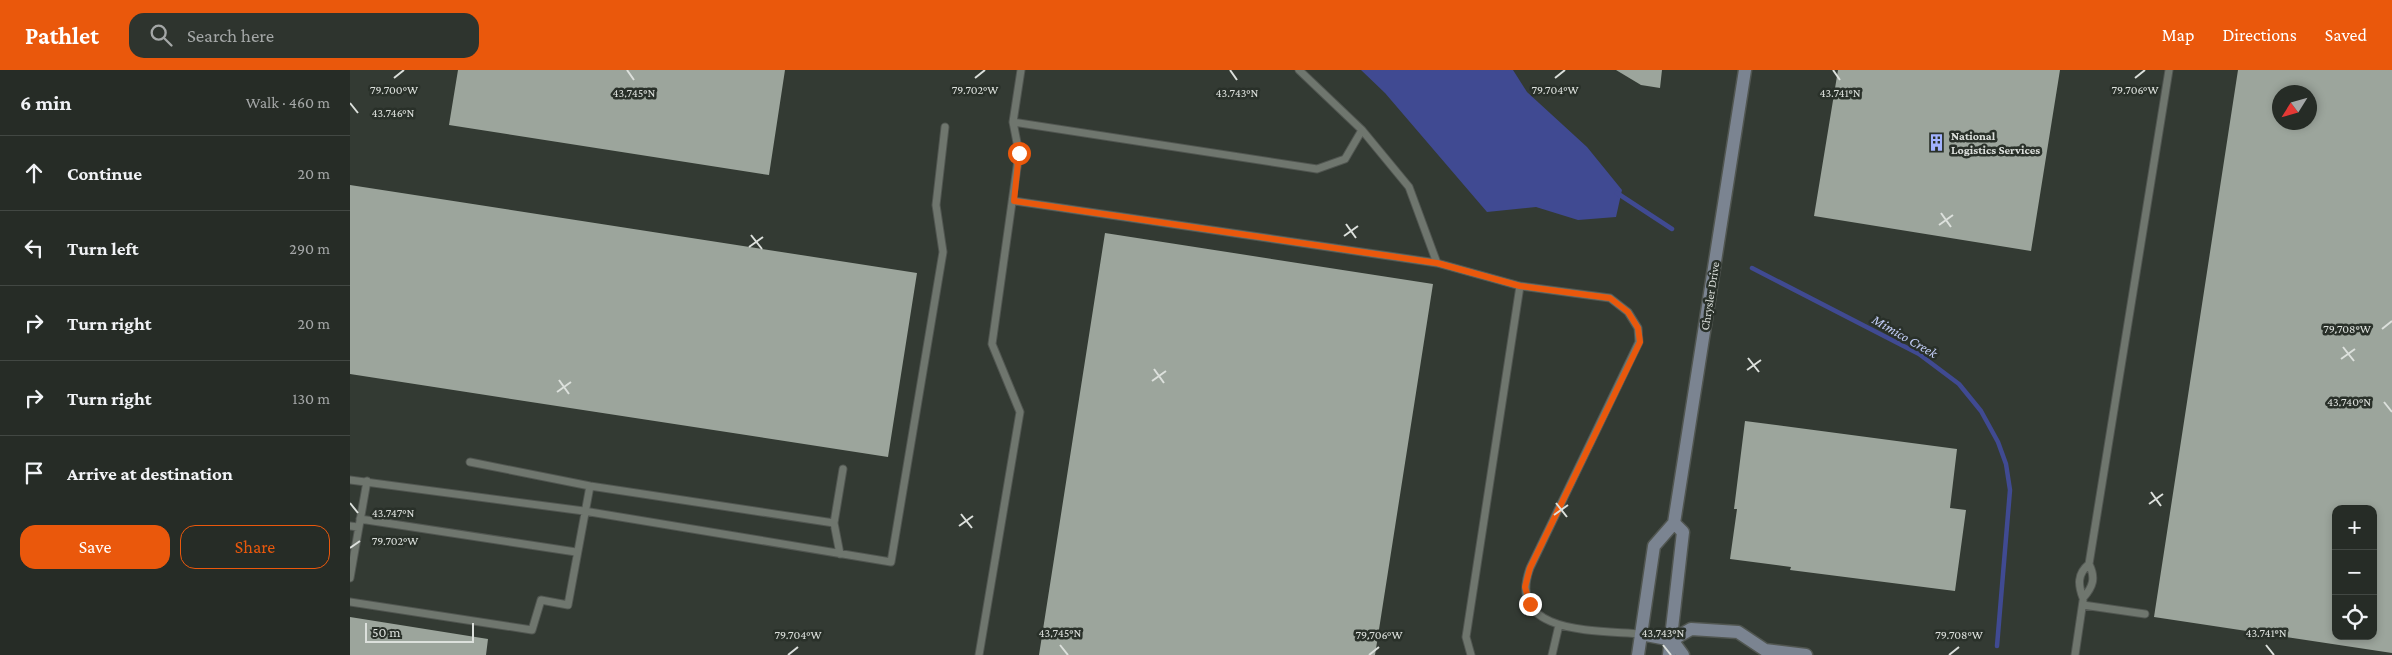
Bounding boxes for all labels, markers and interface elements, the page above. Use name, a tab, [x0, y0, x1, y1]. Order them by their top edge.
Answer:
search box	[129, 13, 479, 58]
icon: search	[147, 21, 175, 49]
text: Pathlet	[25, 22, 99, 49]
text: Search here	[187, 25, 274, 46]
text: Map	[2162, 25, 2194, 45]
text: Directions	[2222, 25, 2297, 45]
text: Saved	[2325, 25, 2367, 45]
text: 79.700°W	[370, 83, 418, 97]
text: 79.702°W	[952, 83, 998, 97]
text: 79.704°W	[1531, 83, 1579, 97]
text: 79.706°W	[2112, 83, 2158, 97]
north arrow	[2272, 85, 2317, 130]
text: 43.745°N	[613, 86, 656, 100]
text: 43.743°N	[1216, 86, 1259, 100]
text: 43.741°N	[1819, 86, 1861, 100]
text: 6 min	[20, 91, 71, 115]
text: Walk · 460 m	[246, 94, 330, 111]
text: 43.746°N	[372, 106, 415, 120]
place label: National Logistics Services	[1951, 129, 2040, 157]
building icon: National Logistics Services	[1927, 133, 1947, 153]
route start	[1008, 142, 1031, 165]
icon: ahead	[20, 159, 48, 187]
text: Continue	[67, 163, 142, 184]
text: 20 m	[297, 165, 330, 182]
icon: left	[20, 234, 48, 262]
text: Turn left	[67, 238, 139, 259]
text: 290 m	[289, 240, 330, 257]
street label: Chrysler Drive	[1698, 261, 1722, 331]
icon: right	[20, 309, 48, 337]
water label: Mimico Creek	[1869, 310, 1941, 362]
text: Turn right	[67, 313, 152, 334]
text: 20 m	[297, 315, 330, 332]
text: 79.708°W	[2323, 322, 2371, 336]
icon: right	[20, 384, 48, 412]
text: Turn right	[67, 388, 152, 409]
text: 130 m	[292, 390, 330, 407]
text: 43.740°N	[2327, 395, 2371, 409]
icon: arrive	[20, 459, 48, 487]
text: Arrive at destination	[67, 463, 233, 484]
map controls	[2332, 505, 2377, 640]
button: +	[2332, 505, 2377, 550]
text: 43.747°N	[372, 506, 414, 520]
button: Save	[20, 525, 170, 569]
button: Share	[180, 525, 330, 569]
text: 79.702°W	[372, 534, 418, 548]
button: −	[2332, 550, 2377, 595]
route end	[1519, 593, 1542, 616]
button: locate	[2332, 595, 2377, 640]
scale bar	[365, 620, 474, 643]
text: 50 m	[372, 624, 400, 640]
text: 43.745°N	[1039, 626, 1082, 640]
text: 43.743°N	[1642, 626, 1685, 640]
text: 43.741°N	[2245, 626, 2287, 640]
text: 79.704°W	[774, 628, 822, 642]
text: 79.706°W	[1356, 628, 1402, 642]
text: 79.708°W	[1935, 628, 1983, 642]

